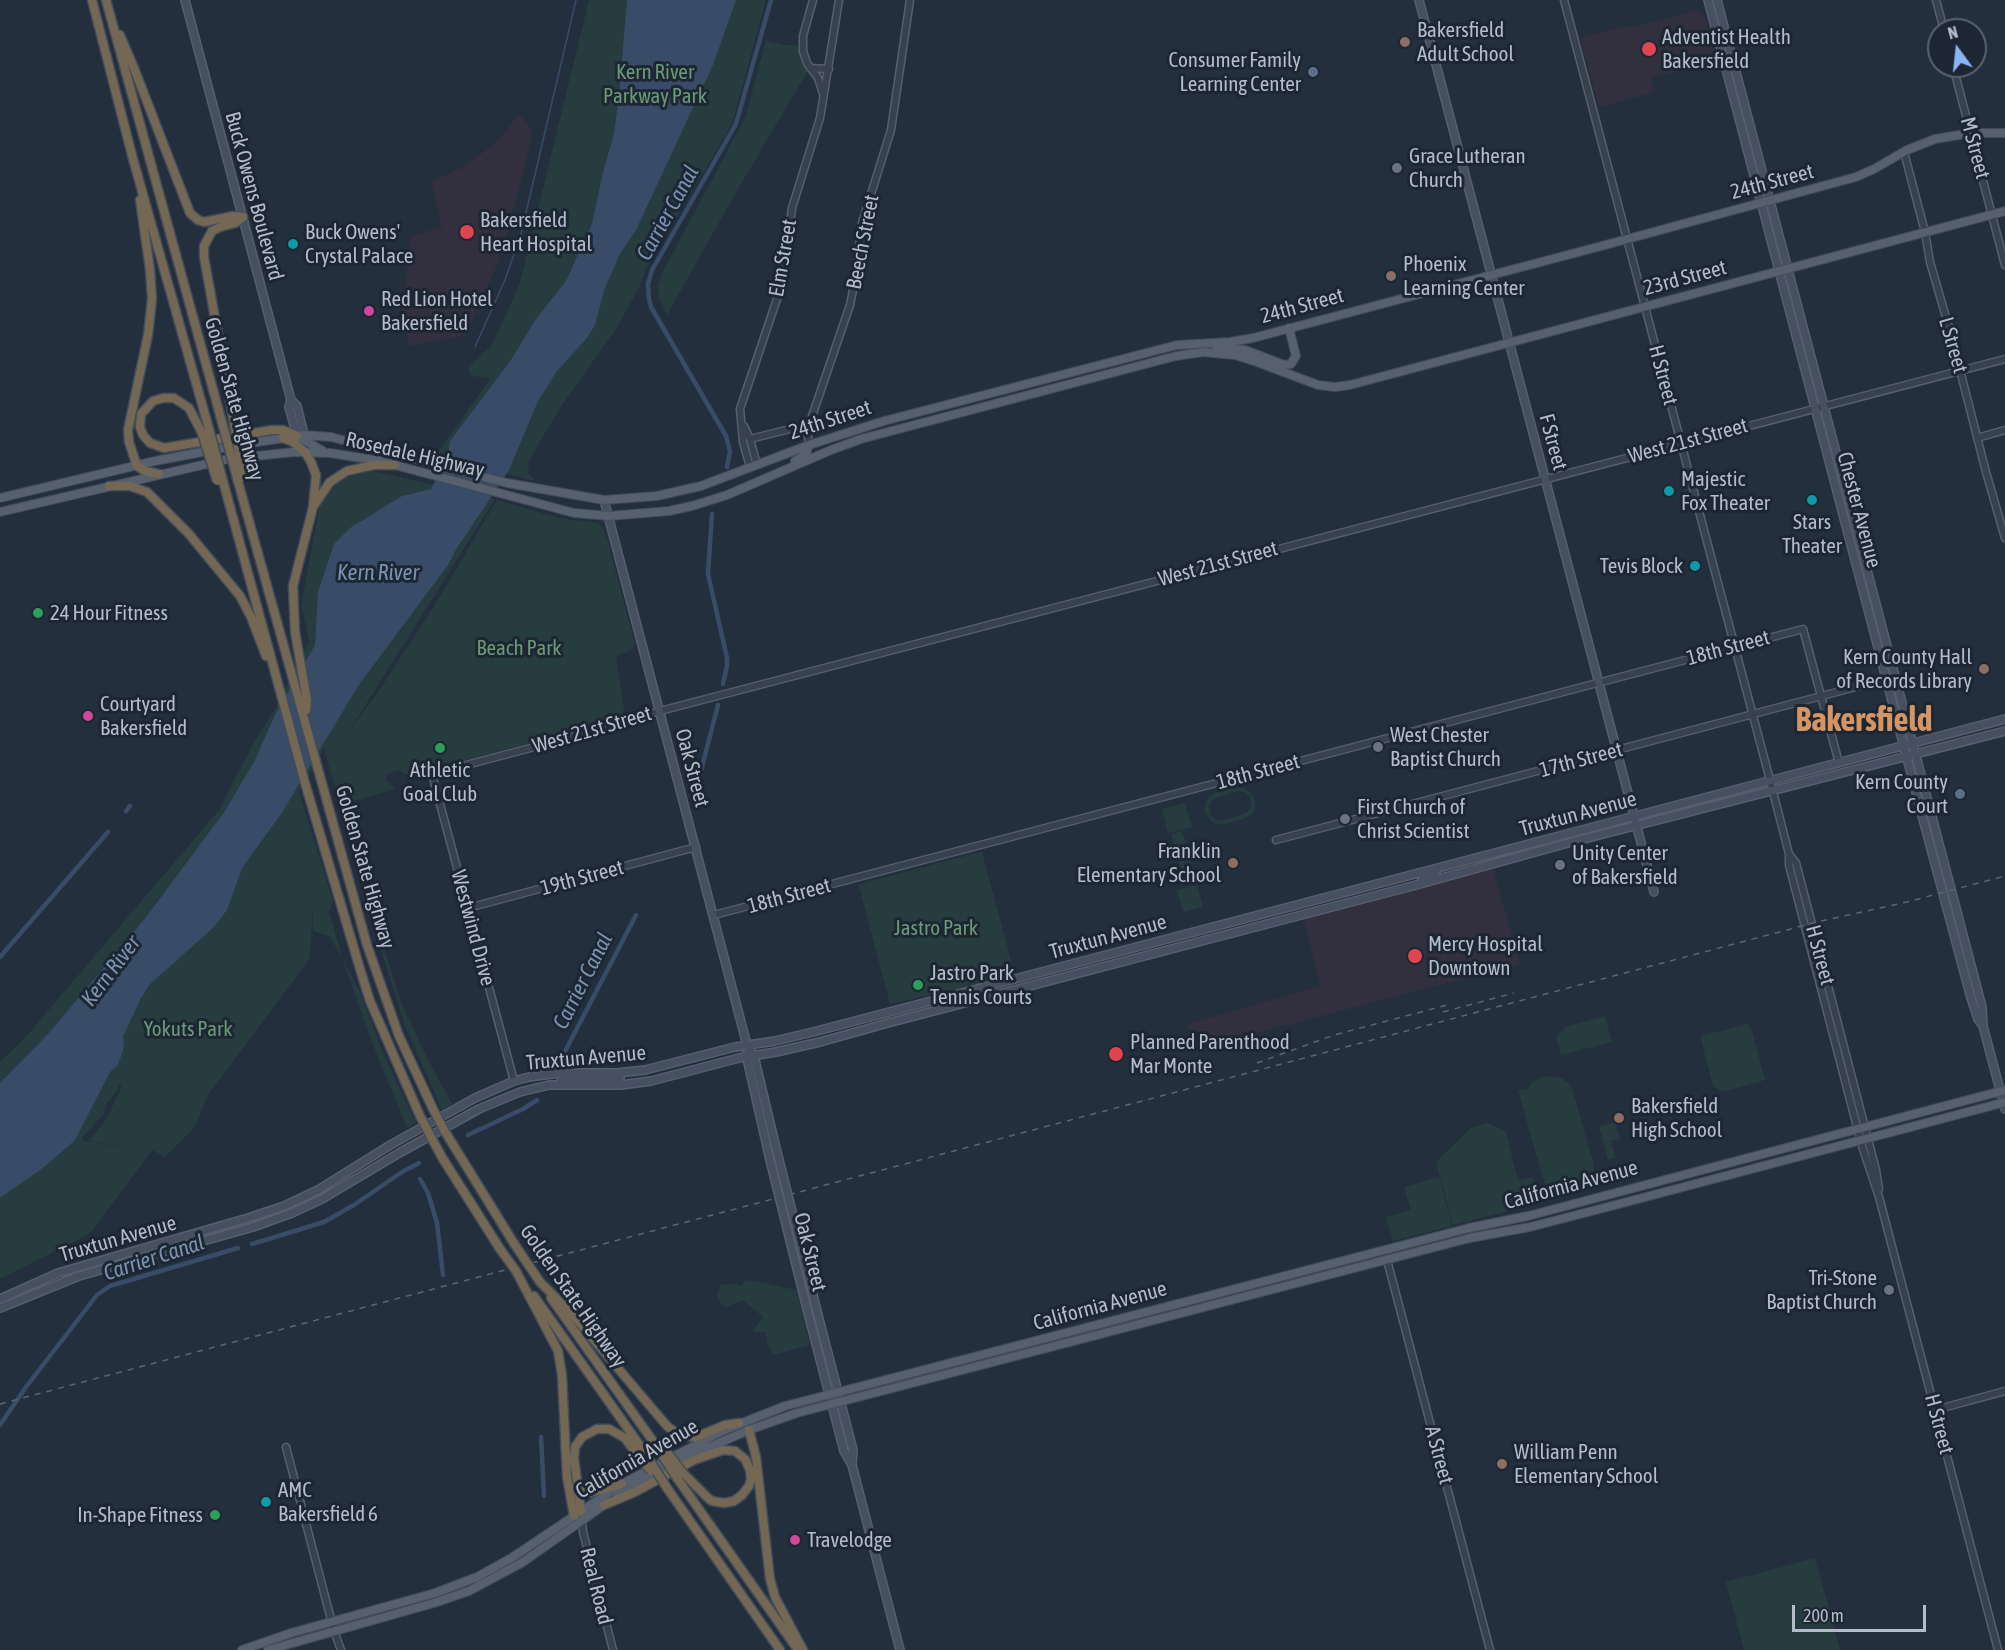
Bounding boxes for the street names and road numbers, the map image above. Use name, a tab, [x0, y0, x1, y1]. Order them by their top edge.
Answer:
street label: Buck Owens Boulevard	[219, 109, 289, 283]
street label: M Street	[1955, 114, 1995, 182]
street label: 24th Street	[1728, 159, 1816, 205]
street label: Beech Street	[841, 193, 885, 291]
street label: Elm Street	[764, 217, 802, 299]
street label: 23rd Street	[1641, 255, 1729, 301]
street label: 24th Street	[1258, 283, 1346, 329]
street label: Golden State Highway	[199, 314, 269, 484]
street label: L Street	[1933, 314, 1973, 376]
street label: H Street	[1643, 342, 1683, 408]
street label: 24th Street	[786, 395, 874, 445]
street label: F Street	[1533, 411, 1573, 473]
street label: West 21st Street	[1626, 413, 1750, 469]
street label: Rosedale Highway	[343, 427, 487, 483]
street label: Chester Avenue	[1831, 449, 1887, 571]
street label: West 21st Street	[1156, 536, 1280, 592]
street label: 18th Street	[1684, 625, 1772, 671]
street label: West 21st Street	[530, 701, 654, 759]
street label: Oak Street	[669, 726, 715, 810]
street label: 17th Street	[1537, 737, 1625, 783]
street label: 18th Street	[1214, 749, 1302, 795]
street label: Golden State Highway	[330, 782, 400, 952]
street label: Truxtun Avenue	[1517, 786, 1639, 842]
street label: 19th Street	[538, 855, 626, 901]
street label: Westwind Drive	[445, 867, 501, 989]
street label: 18th Street	[745, 873, 833, 919]
street label: Truxtun Avenue	[1047, 909, 1169, 965]
street label: H Street	[1800, 922, 1840, 988]
street label: Truxtun Avenue	[525, 1040, 647, 1076]
street label: California Avenue	[1501, 1155, 1641, 1215]
street label: Truxtun Avenue	[57, 1210, 179, 1268]
street label: Oak Street	[788, 1210, 832, 1294]
street label: Golden State Highway	[514, 1220, 632, 1372]
street label: California Avenue	[1030, 1276, 1170, 1336]
street label: H Street	[1919, 1391, 1959, 1457]
street label: California Avenue	[571, 1414, 703, 1504]
street label: A Street	[1419, 1423, 1459, 1487]
street label: Real Road	[574, 1545, 618, 1627]

